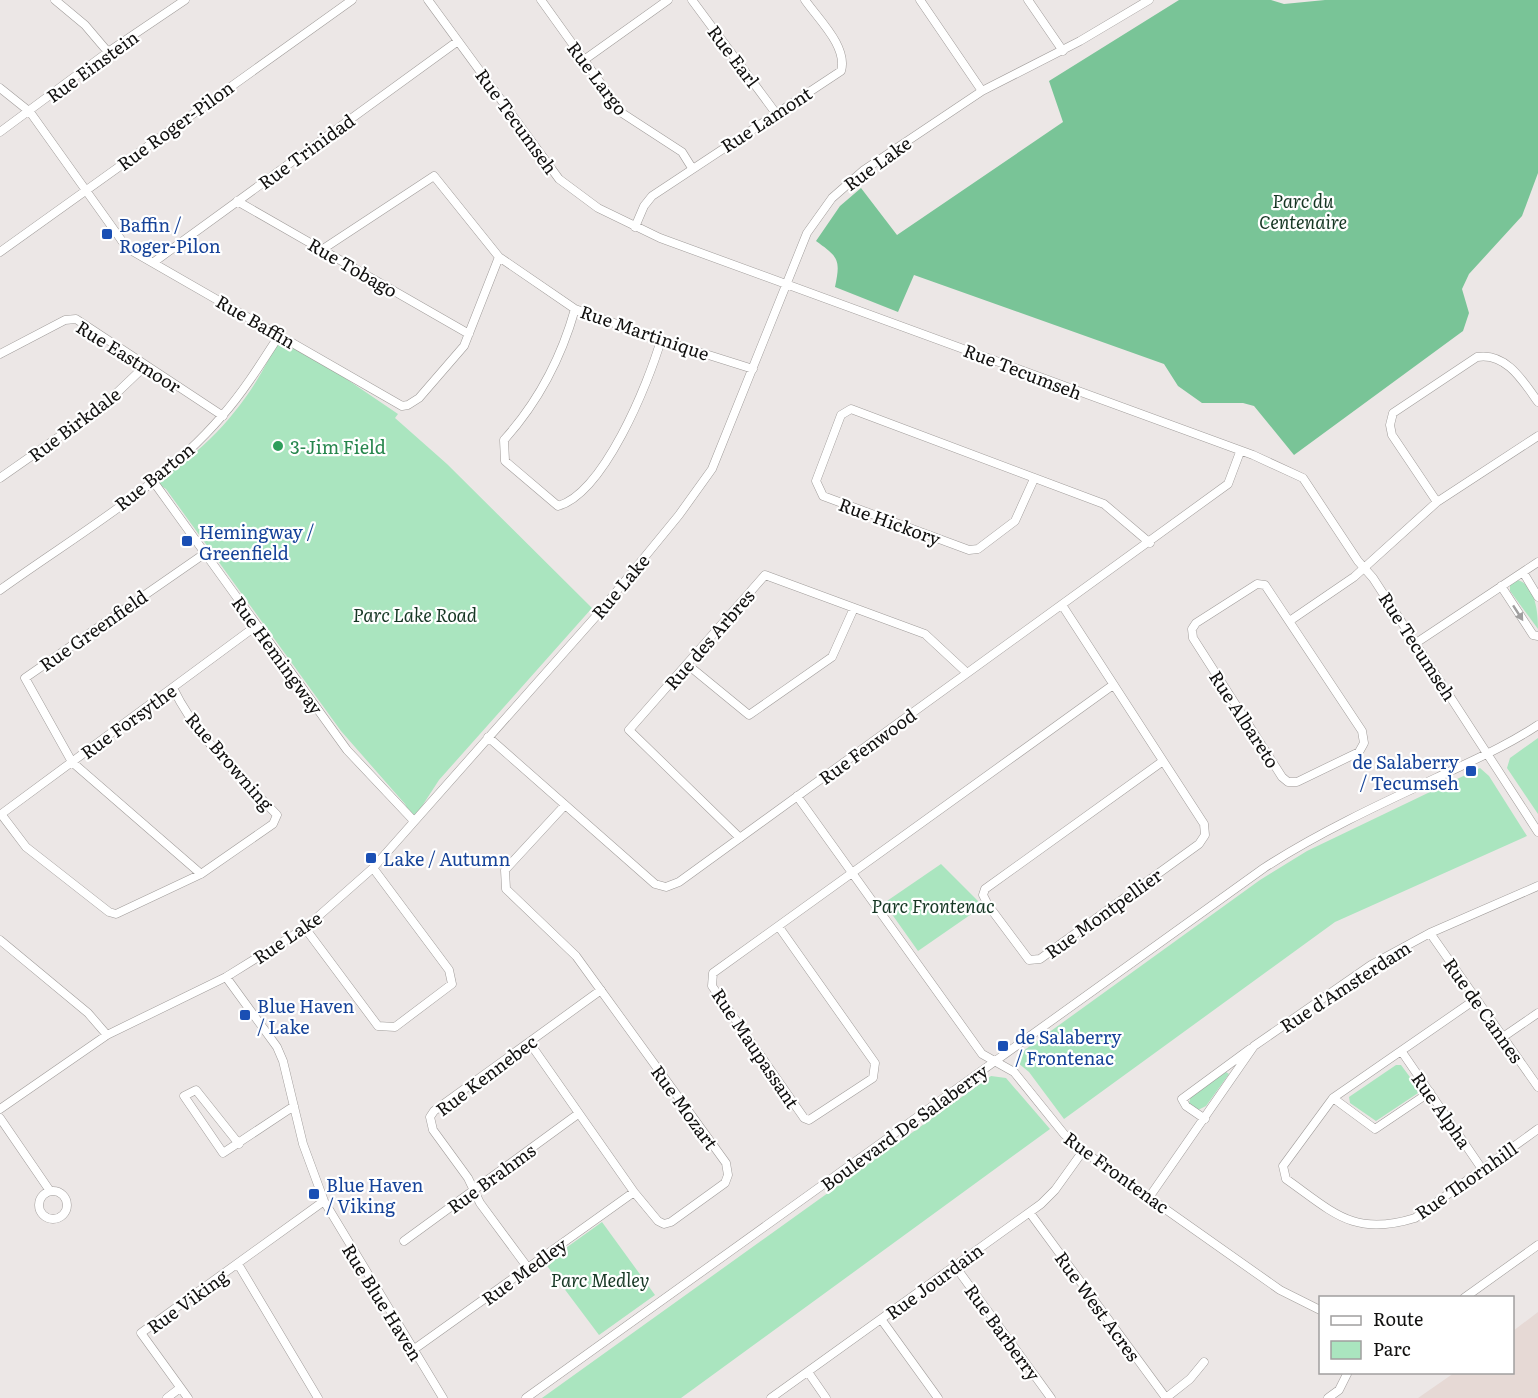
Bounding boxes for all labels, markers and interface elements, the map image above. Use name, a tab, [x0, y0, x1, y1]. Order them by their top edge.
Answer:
street label: Rue Earl	[702, 19, 766, 93]
street label: Rue Einstein	[40, 23, 144, 109]
street label: Rue Largo	[561, 35, 635, 121]
street label: Rue Tecumseh	[469, 63, 565, 179]
street label: Rue Roger-Pilon	[111, 73, 239, 177]
street label: Rue Lamont	[715, 79, 818, 159]
street label: Rue Trinidad	[252, 107, 360, 195]
street label: Rue Lake	[838, 129, 916, 197]
park label: Parc du Centenaire	[1259, 187, 1347, 235]
place label: Baffin / Roger-Pilon	[119, 211, 221, 259]
marker: Baffin / Roger-Pilon	[100, 227, 114, 241]
street label: Rue Tobago	[303, 230, 403, 304]
street label: Rue Baffin	[211, 287, 301, 355]
street label: Rue Martinique	[577, 297, 713, 367]
street label: Rue Eastmoor	[71, 313, 187, 399]
street label: Rue Tecumseh	[960, 336, 1086, 406]
street label: Rue Birkdale	[22, 380, 126, 468]
place label: 3-Jim Field	[290, 433, 386, 460]
street label: Rue Barton	[108, 435, 200, 517]
marker: 3-Jim Field	[271, 439, 285, 453]
street label: Rue Hickory	[835, 490, 945, 552]
place label: Hemingway / Greenfield	[199, 518, 314, 566]
marker: Hemingway / Greenfield	[180, 534, 194, 548]
street label: Rue Lake	[585, 547, 655, 625]
street label: Rue Greenfield	[34, 583, 152, 677]
street label: Rue des Arbres	[658, 583, 760, 695]
street label: Rue Tecumseh	[1373, 586, 1463, 706]
street label: Rue Hemingway	[226, 590, 331, 720]
park label: Parc Lake Road	[353, 601, 478, 628]
one-way arrow	[1513, 605, 1524, 621]
street label: Rue Albareto	[1203, 665, 1287, 773]
street label: Rue Forsythe	[75, 677, 181, 765]
street label: Rue Fenwood	[813, 701, 921, 791]
street label: Rue Browning	[180, 706, 281, 817]
place label: de Salaberry / Tecumseh	[1352, 748, 1460, 796]
marker: de Salaberry / Tecumseh	[1464, 764, 1478, 778]
place label: Lake / Autumn	[383, 845, 510, 872]
marker: Lake / Autumn	[364, 851, 378, 865]
street label: Rue Montpellier	[1039, 861, 1167, 965]
park label: Parc Frontenac	[871, 892, 995, 919]
street label: Rue Lake	[247, 904, 327, 970]
street label: Rue d'Amsterdam	[1274, 934, 1416, 1038]
street label: Rue de Cannes	[1438, 952, 1530, 1068]
street label: Rue Maupassant	[706, 982, 807, 1114]
place label: Blue Haven / Lake	[257, 992, 354, 1040]
marker: Blue Haven / Lake	[238, 1008, 252, 1022]
place label: de Salaberry / Frontenac	[1015, 1023, 1122, 1071]
street label: Rue Kennebec	[430, 1028, 542, 1122]
marker: de Salaberry / Frontenac	[996, 1039, 1010, 1053]
street label: Boulevard De Salaberry	[815, 1057, 994, 1197]
street label: Rue Mozart	[645, 1059, 725, 1155]
street label: Rue Alpha	[1406, 1066, 1479, 1154]
street label: Rue Frontenac	[1059, 1125, 1175, 1219]
street label: Rue Thornhill	[1409, 1135, 1523, 1225]
street label: Rue Brahms	[441, 1137, 541, 1219]
place label: Blue Haven / Viking	[326, 1171, 423, 1219]
marker: Blue Haven / Viking	[307, 1187, 321, 1201]
street label: Rue Medley	[476, 1230, 573, 1311]
street label: Rue Jourdain	[880, 1236, 988, 1326]
street label: Rue Blue Haven	[336, 1238, 430, 1366]
street label: Rue West Acres	[1049, 1245, 1147, 1367]
street label: Rue Viking	[141, 1262, 234, 1340]
park label: Parc Medley	[551, 1266, 650, 1293]
street label: Rue Barberry	[959, 1278, 1048, 1386]
legend	[1319, 1296, 1514, 1374]
text: Route	[1373, 1305, 1423, 1332]
text: Parc	[1373, 1335, 1411, 1362]

